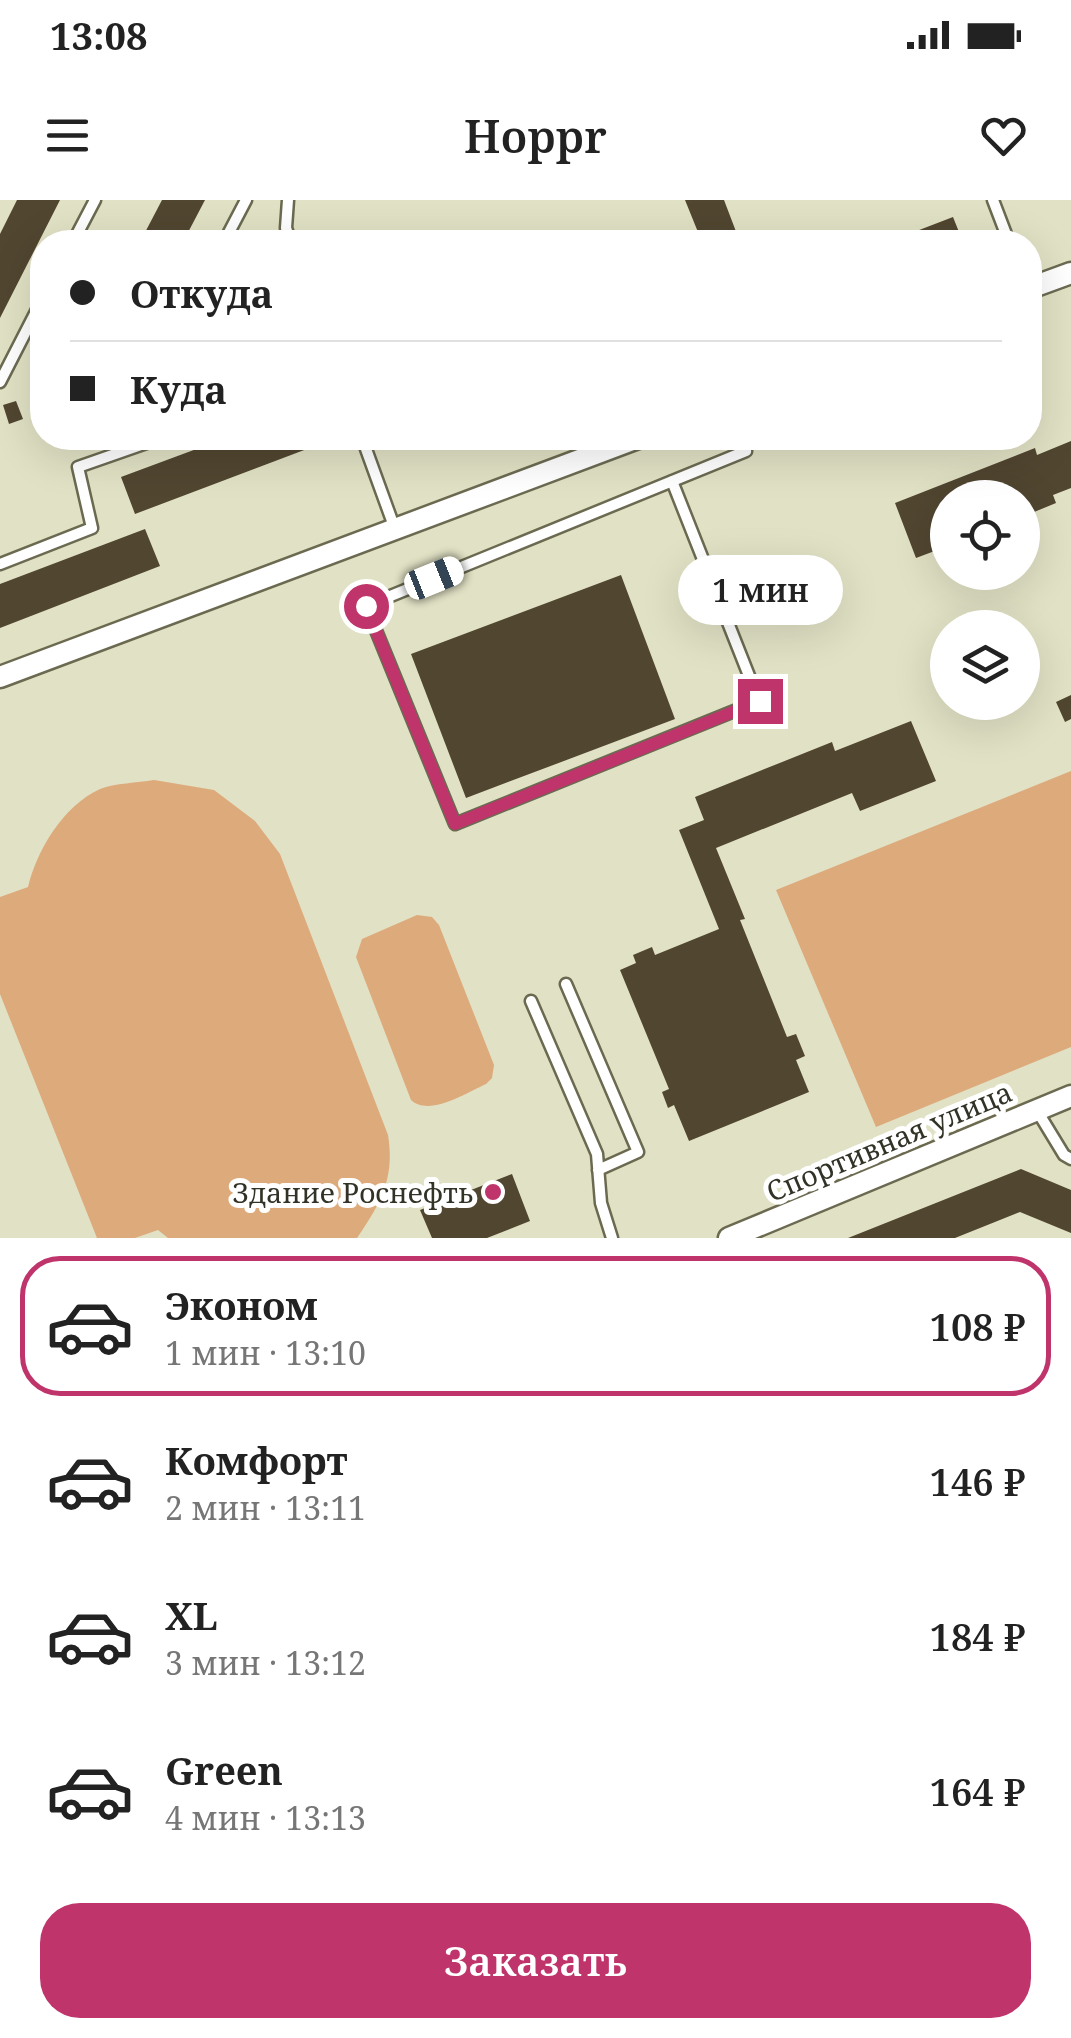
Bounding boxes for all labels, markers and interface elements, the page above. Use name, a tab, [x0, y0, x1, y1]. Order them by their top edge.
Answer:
text: 13:08	[50, 9, 147, 61]
text: Hoppr	[464, 105, 607, 166]
icon: menu	[40, 108, 95, 163]
icon: heart	[976, 108, 1031, 163]
text: Откуда	[130, 267, 273, 319]
text: Куда	[130, 363, 227, 415]
map controls	[930, 480, 1040, 720]
button: locate	[930, 480, 1040, 590]
car	[401, 553, 467, 603]
callout: 1 мин	[678, 556, 842, 626]
text: 1 мин	[712, 568, 809, 611]
route start	[344, 584, 389, 629]
button: layers	[930, 610, 1040, 720]
route end	[738, 679, 783, 724]
street label: Спортивная улица	[760, 1072, 1018, 1210]
place label: Здание Роснефть	[232, 1173, 473, 1211]
marker: Здание Роснефть	[482, 1181, 504, 1203]
text: Эконом	[165, 1279, 318, 1331]
icon: car	[45, 1281, 135, 1371]
text: 108 ₽	[930, 1300, 1026, 1352]
text: 1 мин · 13:10	[165, 1331, 366, 1374]
text: Комфорт	[165, 1434, 348, 1486]
icon: car	[45, 1436, 135, 1526]
text: 146 ₽	[930, 1455, 1026, 1507]
text: 2 мин · 13:11	[165, 1486, 366, 1529]
text: XL	[165, 1589, 218, 1641]
icon: car	[45, 1591, 135, 1681]
text: 184 ₽	[930, 1610, 1026, 1662]
text: 3 мин · 13:12	[165, 1641, 366, 1684]
text: Green	[165, 1744, 283, 1796]
icon: car	[45, 1746, 135, 1836]
text: 164 ₽	[930, 1765, 1026, 1817]
text: 4 мин · 13:13	[165, 1796, 366, 1839]
button: Заказать	[40, 1903, 1031, 2018]

